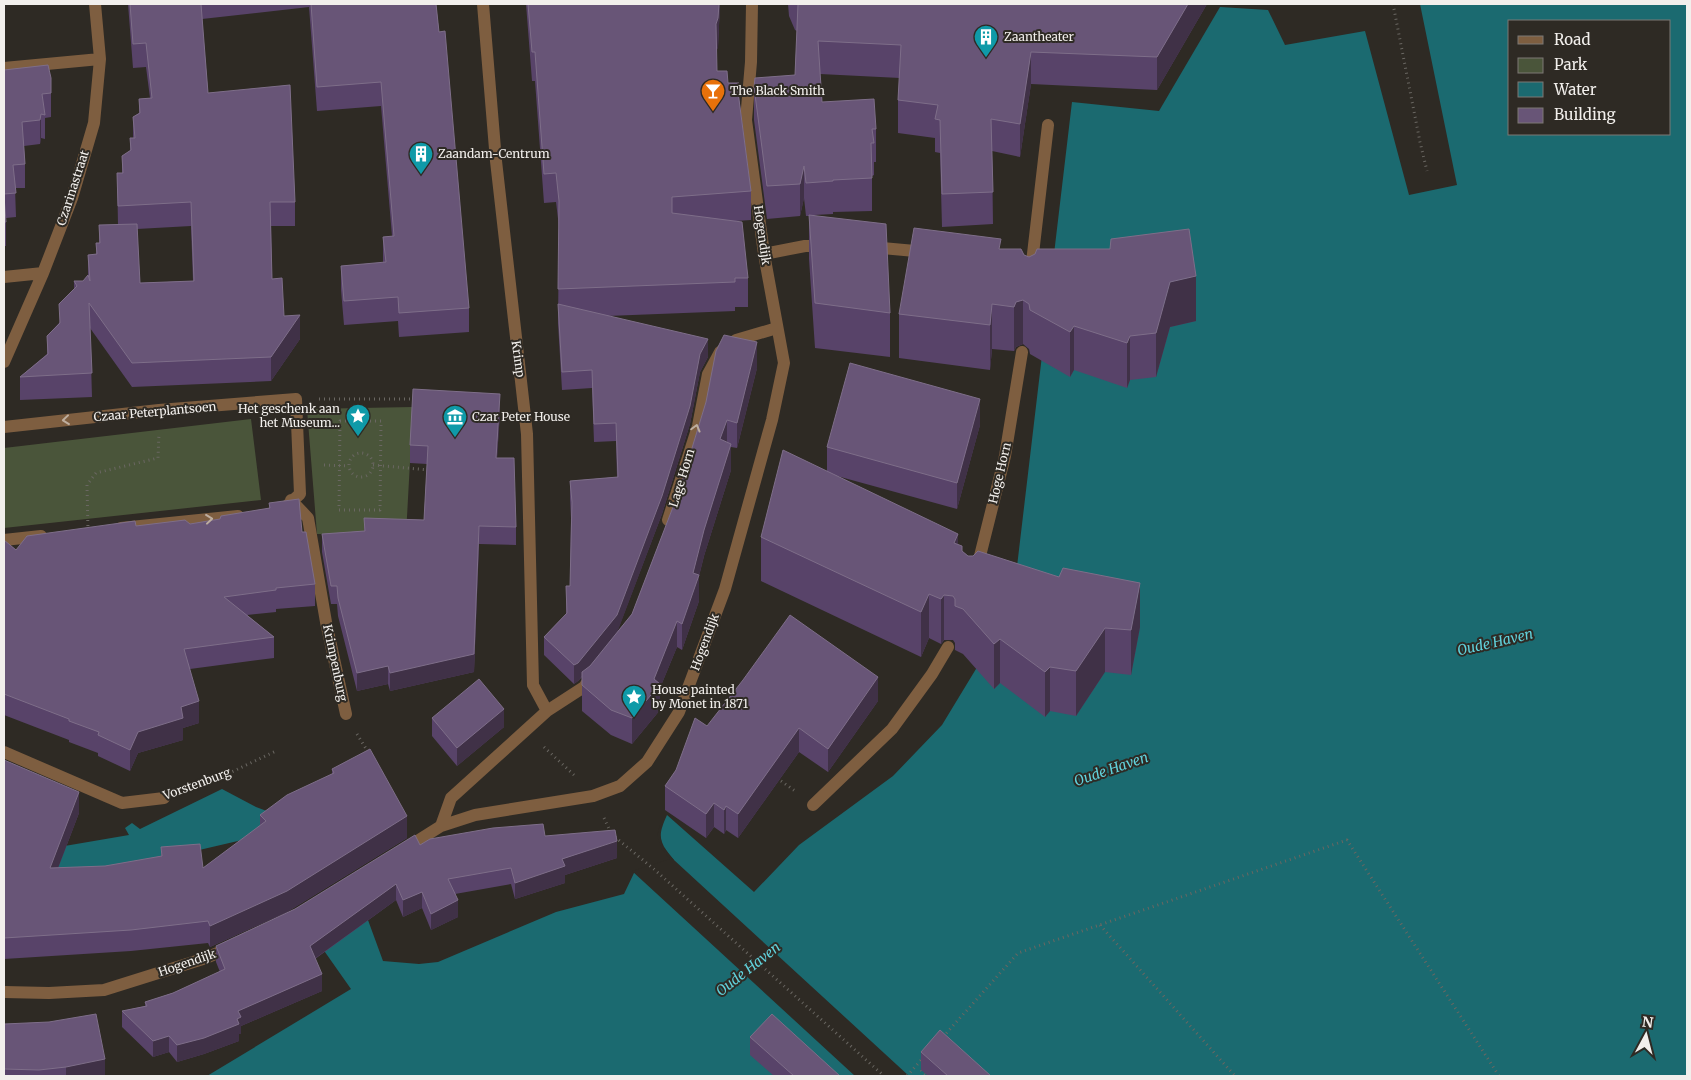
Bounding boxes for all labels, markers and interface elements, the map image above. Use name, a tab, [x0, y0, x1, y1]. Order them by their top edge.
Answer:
legend	[1508, 20, 1671, 135]
building icon: Zaantheater	[973, 24, 999, 58]
place label: Zaantheater	[1004, 29, 1074, 44]
text: Road	[1554, 30, 1590, 49]
text: Park	[1554, 55, 1588, 74]
bar icon: The Black Smith	[700, 78, 726, 112]
text: Water	[1553, 80, 1597, 99]
place label: The Black Smith	[730, 83, 825, 98]
text: Building	[1554, 105, 1616, 124]
building icon: Zaandam-Centrum	[408, 141, 434, 175]
place label: Zaandam-Centrum	[438, 146, 550, 161]
street label: Czarinastraat	[53, 148, 92, 227]
street label: Hogendijk	[751, 204, 774, 266]
street label: Krimp	[508, 340, 528, 378]
street label: Czaar Peterplantsoen	[93, 399, 217, 424]
place label: Het geschenk aan het Museum...	[238, 401, 340, 430]
place icon: Het geschenk aan het Museum...	[345, 403, 371, 437]
museum icon: Czar Peter House	[442, 404, 468, 438]
place label: Czar Peter House	[472, 409, 570, 424]
one-way arrow	[61, 414, 69, 425]
one-way arrow	[691, 425, 701, 433]
street label: Hoge Horn	[985, 441, 1014, 505]
street label: Lage Horn	[666, 447, 698, 509]
one-way arrow	[205, 514, 213, 525]
street label: Hogendijk	[687, 611, 722, 673]
street label: Krimpenburg	[320, 623, 351, 704]
water label: Oude Haven	[1455, 625, 1535, 659]
place label: House painted by Monet in 1871	[651, 682, 749, 711]
place icon: House painted by Monet in 1871	[621, 684, 647, 718]
water label: Oude Haven	[1072, 748, 1150, 790]
street label: Vorstenburg	[160, 764, 233, 803]
water label: Oude Haven	[712, 938, 784, 1000]
street label: Hogendijk	[156, 946, 218, 979]
north arrow	[1621, 1010, 1671, 1060]
text: N	[1641, 1012, 1654, 1032]

